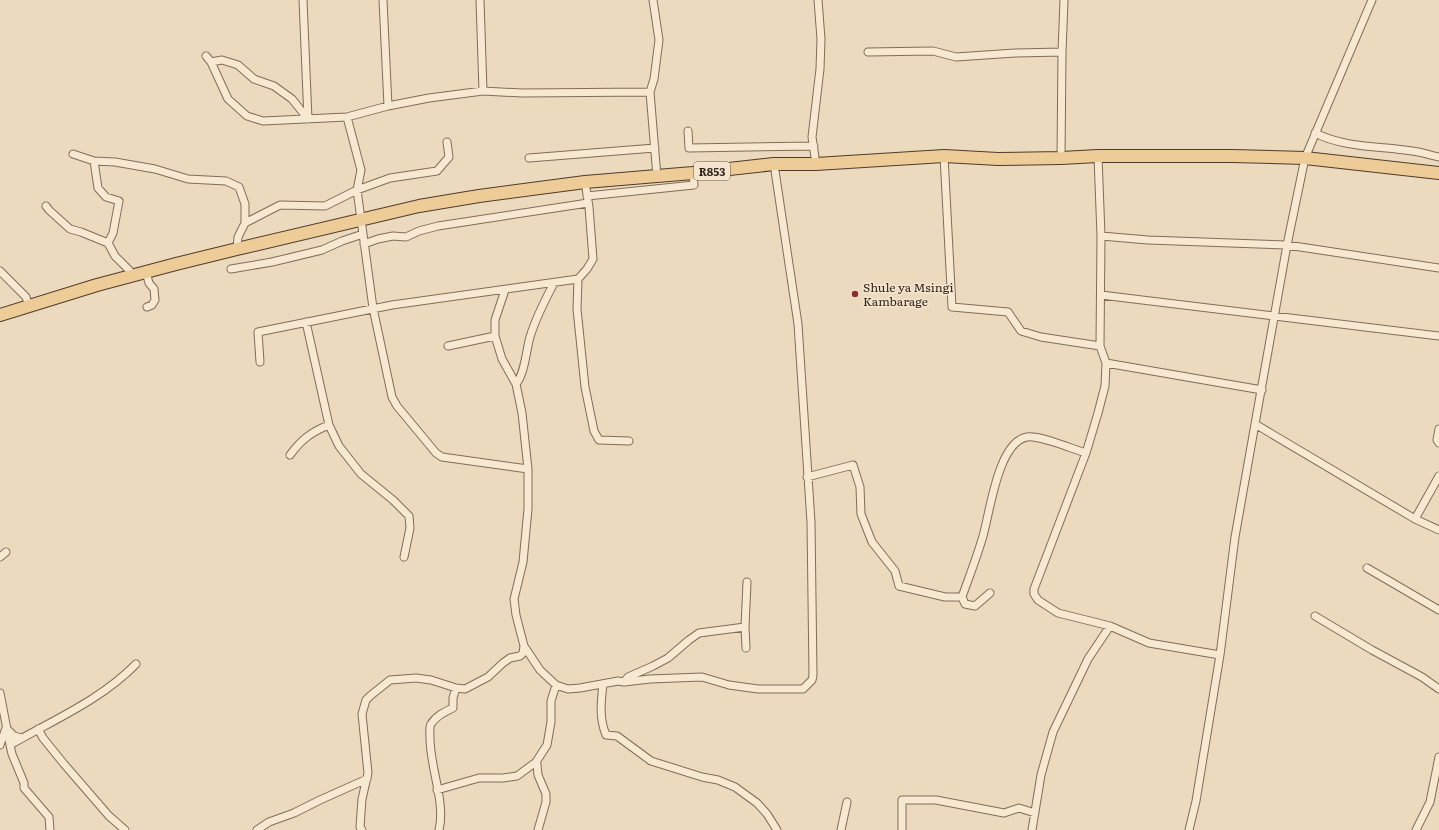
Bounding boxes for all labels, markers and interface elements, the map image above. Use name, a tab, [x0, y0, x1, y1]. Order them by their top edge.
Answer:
road number: R853	[694, 162, 730, 180]
place label: Shule ya Msingi Kambarage	[863, 278, 953, 310]
marker: Shule ya Msingi Kambarage	[850, 289, 860, 299]

